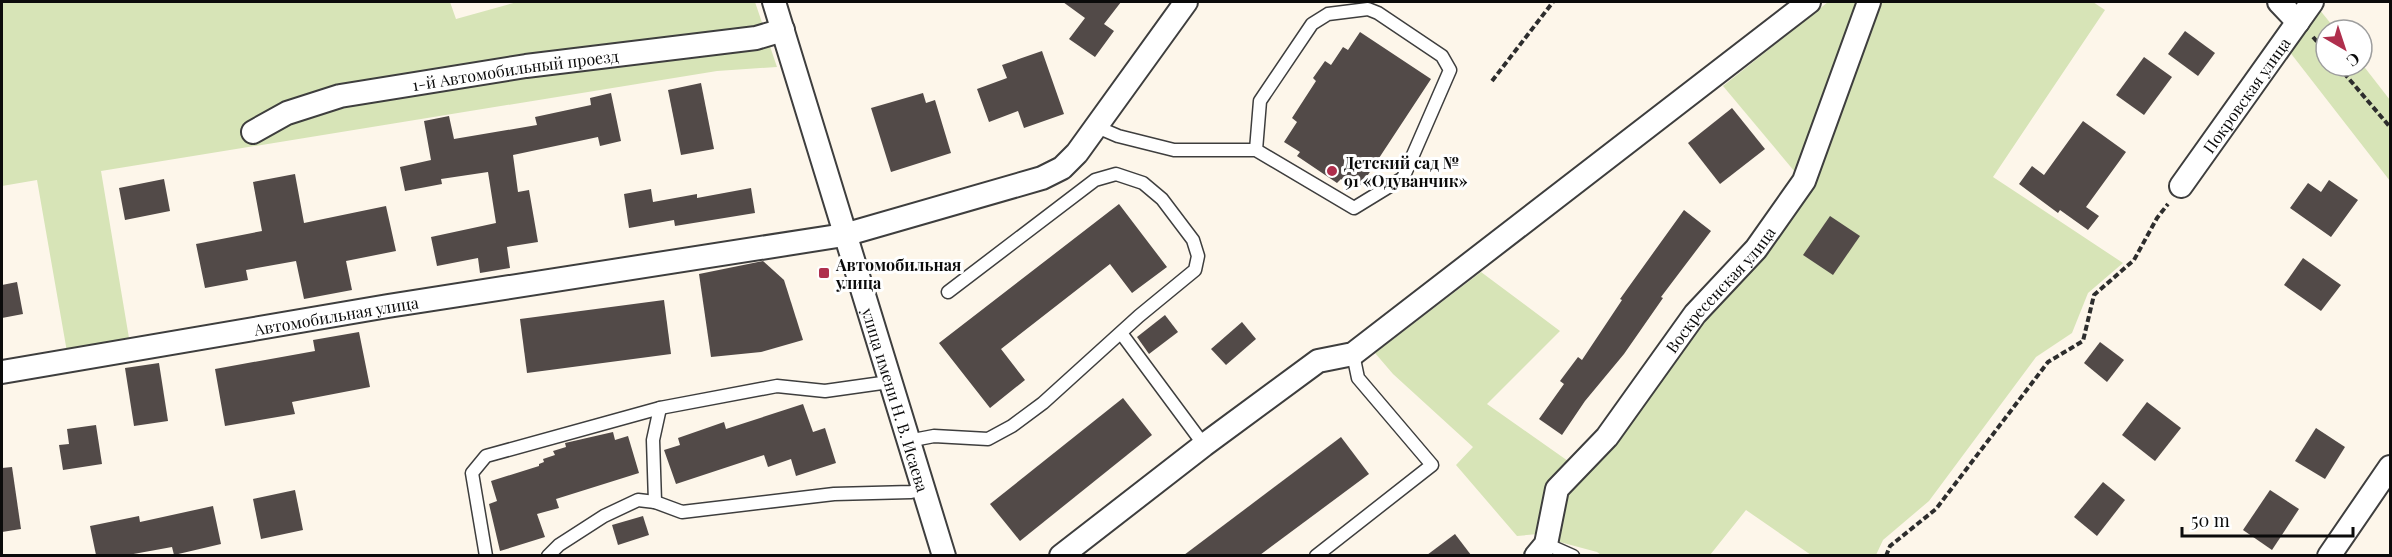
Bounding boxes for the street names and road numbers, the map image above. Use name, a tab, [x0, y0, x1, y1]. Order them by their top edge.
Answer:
street label: Покровская улица	[2198, 33, 2294, 157]
street label: 1-й Автомобильный проезд	[411, 44, 620, 95]
street label: Воскресенская улица	[1660, 222, 1779, 357]
street label: Автомобильная улица	[251, 291, 420, 339]
street label: улица имени Н. В. Исаева	[858, 304, 934, 494]

